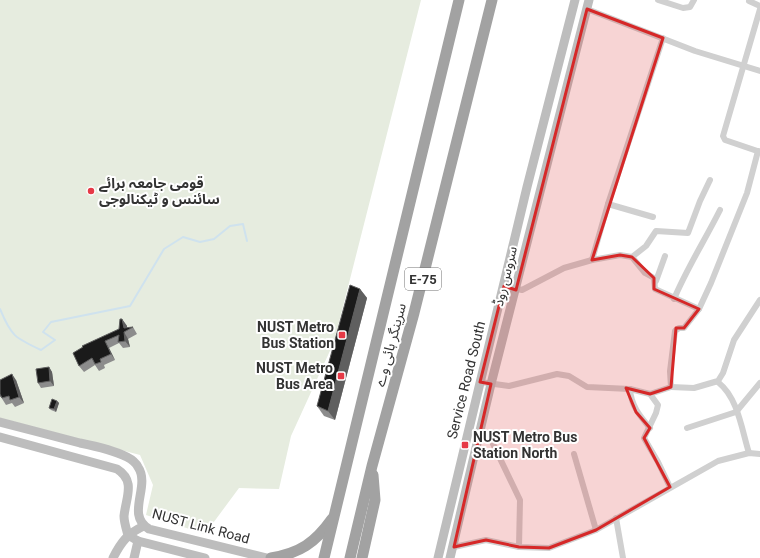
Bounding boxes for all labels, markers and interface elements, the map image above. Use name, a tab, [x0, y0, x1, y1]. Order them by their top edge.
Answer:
place label: قومی جامعہ برائے سائنس و ٹیکنالوجی	[99, 175, 220, 207]
marker: قومی جامعہ برائے سائنس و ٹیکنالوجی	[86, 186, 96, 196]
street label: سروس روڈ	[490, 244, 521, 308]
road number: E-75	[405, 268, 441, 290]
street label: سرینگر ہائی وے	[371, 301, 410, 389]
place label: NUST Metro Bus Station	[257, 319, 334, 351]
street label: Service Road South	[444, 319, 488, 441]
marker: NUST Metro Bus Station	[337, 330, 347, 340]
place label: NUST Metro Bus Area	[256, 360, 334, 392]
marker: NUST Metro Bus Area	[336, 371, 346, 381]
place label: NUST Metro Bus Station North	[473, 429, 577, 461]
marker: NUST Metro Bus Station North	[460, 440, 470, 450]
street label: NUST Link Road	[150, 505, 252, 547]

